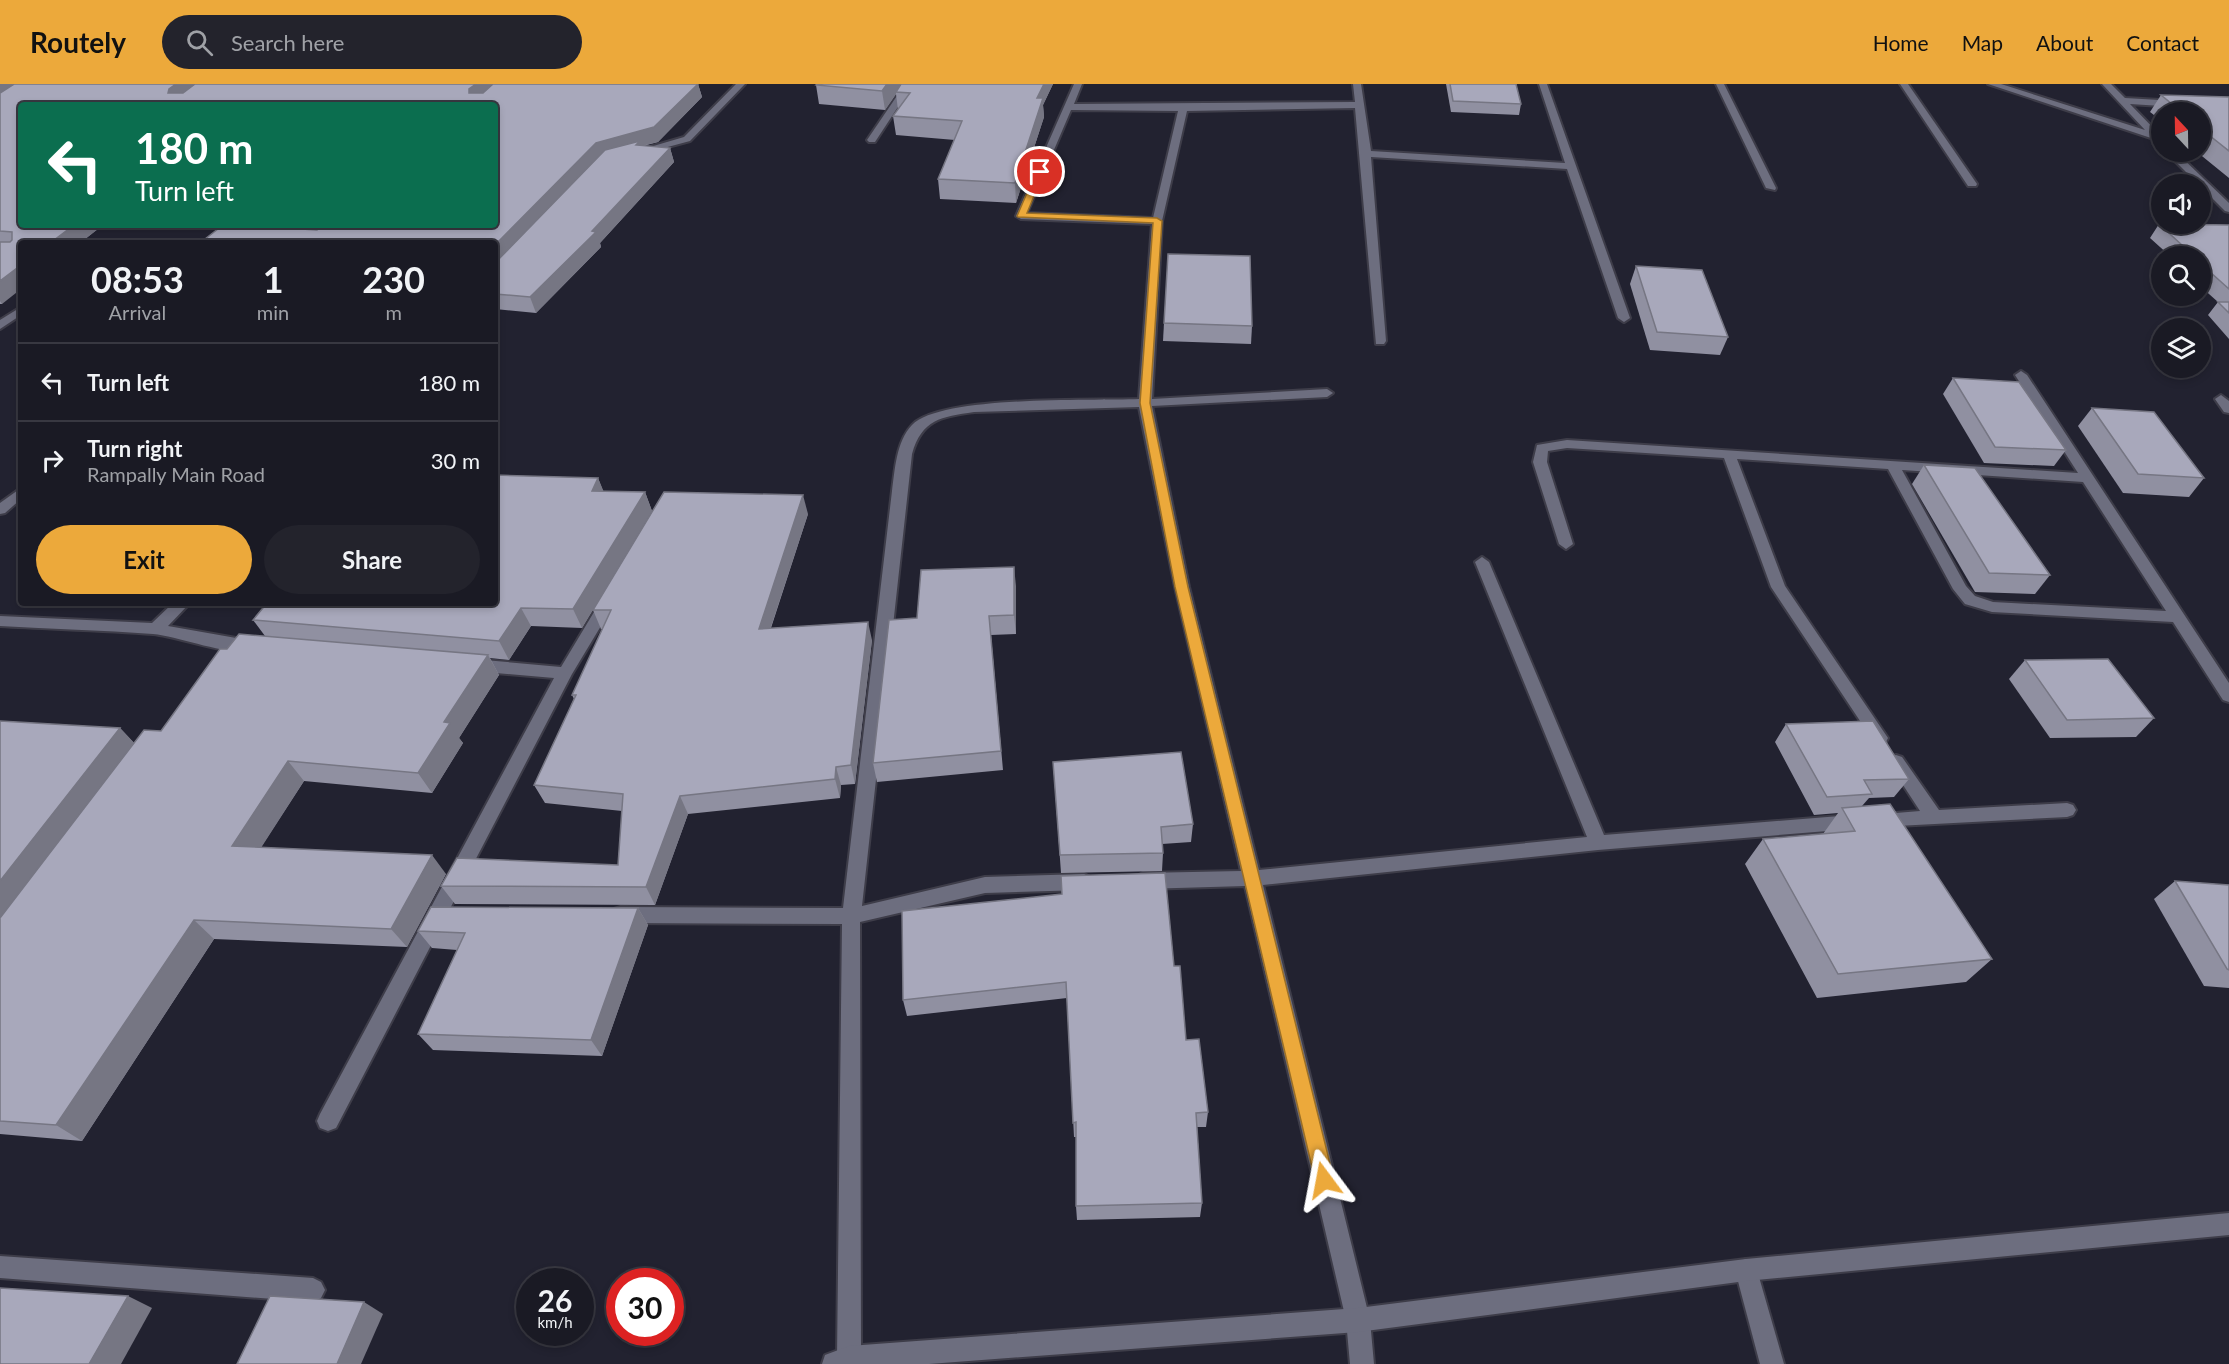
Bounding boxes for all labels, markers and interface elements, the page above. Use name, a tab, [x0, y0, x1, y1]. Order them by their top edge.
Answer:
search box	[162, 15, 582, 69]
text: Routely	[30, 25, 126, 59]
icon: search	[183, 26, 216, 59]
text: Search here	[231, 29, 344, 56]
text: Home	[1873, 30, 1929, 55]
text: Map	[1962, 30, 2003, 55]
text: About	[2036, 30, 2093, 55]
text: Contact	[2126, 30, 2199, 55]
north arrow	[2151, 102, 2211, 162]
map controls	[2151, 102, 2211, 378]
text: 180 m	[135, 123, 253, 173]
icon: left	[36, 126, 114, 204]
pin	[1014, 146, 1065, 197]
icon: arrive	[1023, 155, 1056, 188]
text: Turn left	[135, 174, 234, 207]
button: sound	[2151, 174, 2211, 234]
button: search	[2151, 246, 2211, 306]
text: 08:53	[91, 257, 184, 301]
text: 1	[263, 257, 284, 301]
text: 230	[362, 257, 425, 301]
text: Arrival	[109, 300, 166, 324]
text: min	[257, 300, 289, 324]
text: m	[385, 300, 402, 324]
button: layers	[2151, 318, 2211, 378]
icon: left	[36, 366, 69, 399]
text: Turn left	[87, 369, 169, 396]
text: 180 m	[418, 369, 480, 396]
text: Turn right	[87, 435, 182, 462]
icon: right	[36, 444, 69, 477]
text: 30 m	[431, 447, 480, 474]
text: Rampally Main Road	[87, 462, 265, 486]
button: Exit	[36, 525, 252, 594]
button: Share	[264, 525, 480, 594]
position arrow	[1292, 1148, 1356, 1212]
speed limit sign: 30	[606, 1268, 684, 1346]
text: 26	[538, 1282, 572, 1318]
text: km/h	[537, 1313, 573, 1331]

